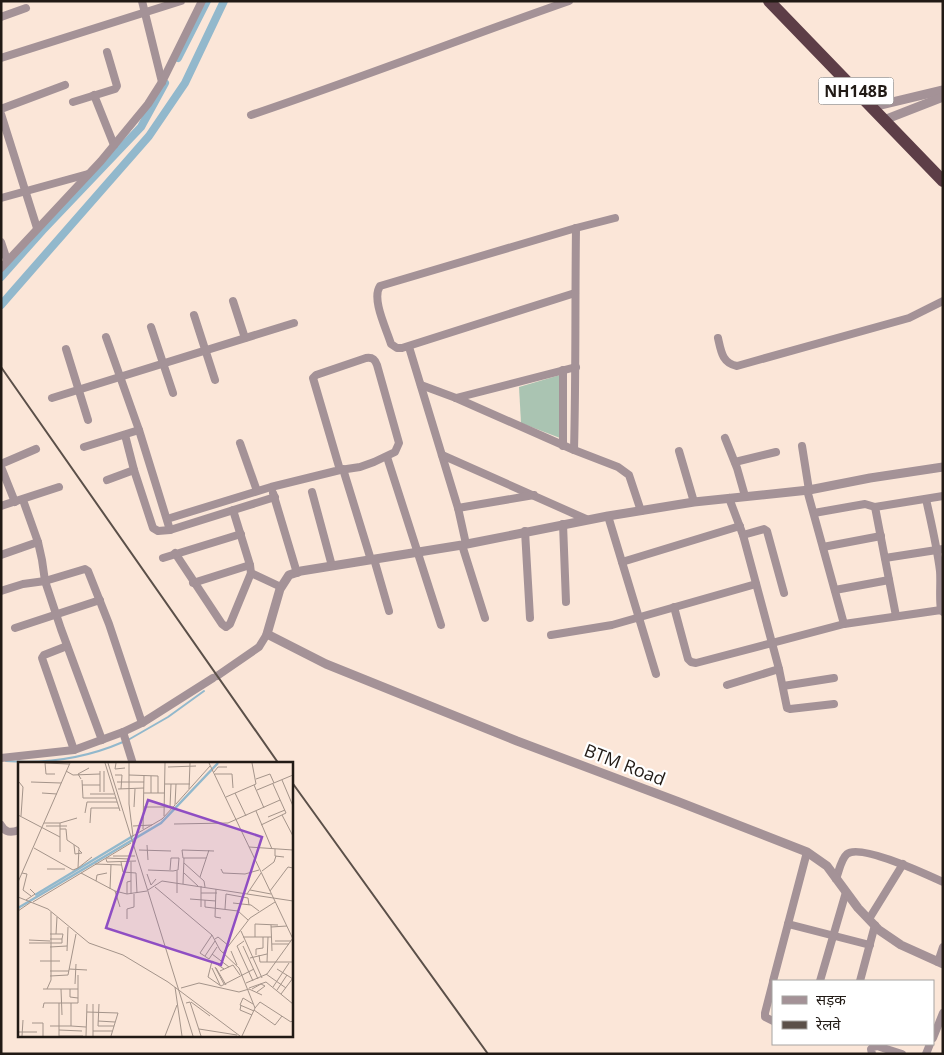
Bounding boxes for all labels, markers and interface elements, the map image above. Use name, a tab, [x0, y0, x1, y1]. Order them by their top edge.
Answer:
road number: NH148B	[818, 78, 894, 104]
street label: BTM Road	[581, 738, 669, 790]
inset map	[18, 762, 292, 1038]
legend	[772, 980, 934, 1045]
text: सड़क	[816, 989, 846, 1009]
text: रेलवे	[815, 1014, 841, 1034]

